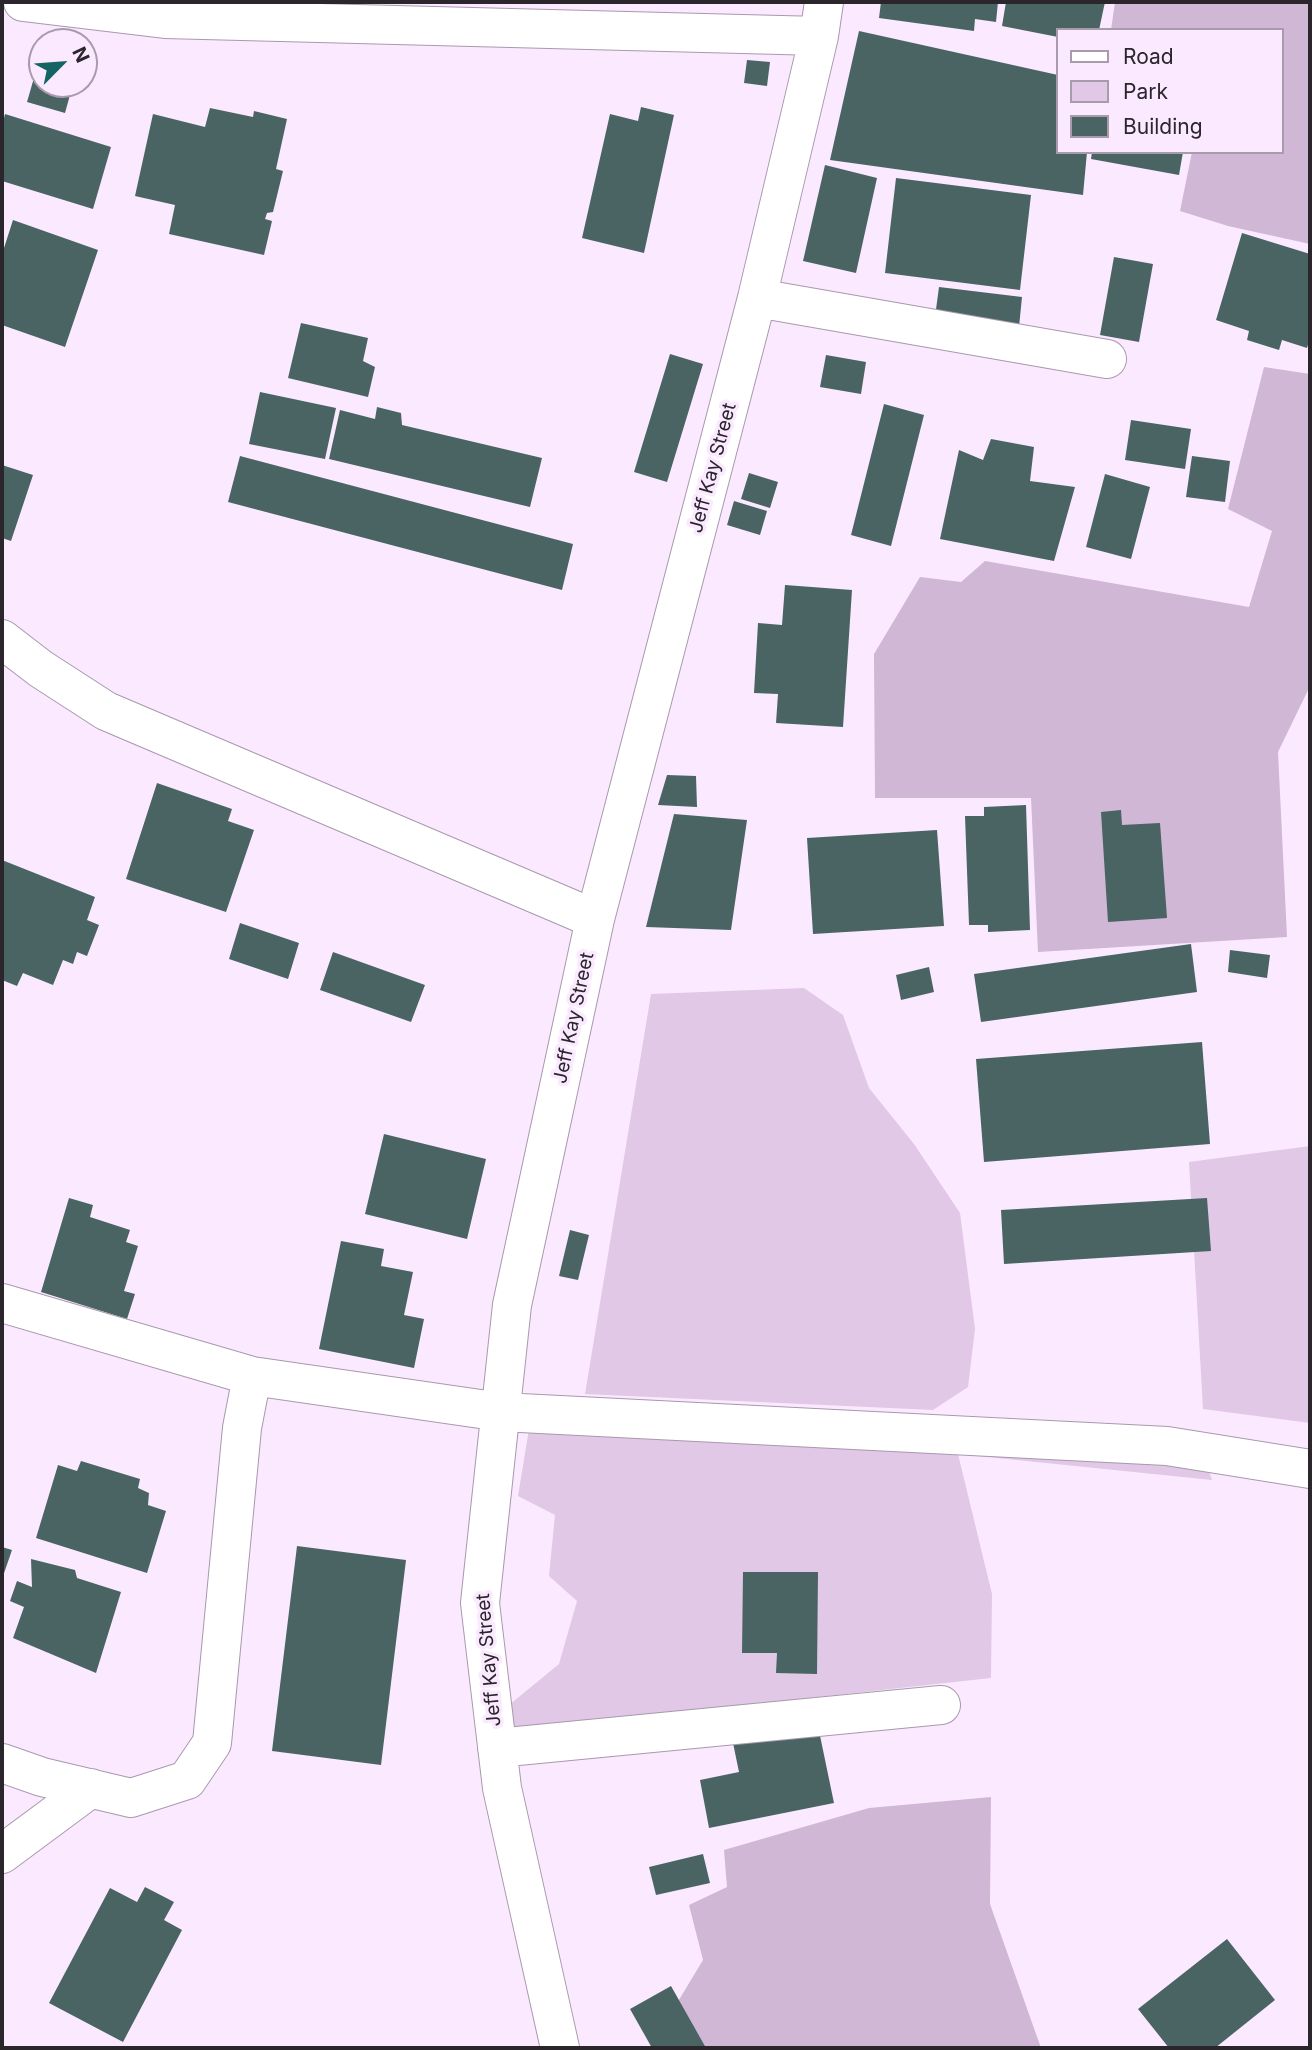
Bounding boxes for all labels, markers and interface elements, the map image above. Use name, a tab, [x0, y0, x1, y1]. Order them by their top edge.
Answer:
north arrow	[28, 28, 98, 98]
legend	[1056, 28, 1284, 154]
text: N	[67, 43, 94, 66]
text: Road	[1123, 44, 1174, 69]
text: Park	[1123, 79, 1168, 104]
text: Building	[1123, 114, 1203, 139]
street label: Jeff Kay Street	[685, 401, 741, 535]
street label: Jeff Kay Street	[549, 950, 599, 1086]
street label: Jeff Kay Street	[472, 1593, 506, 1727]

